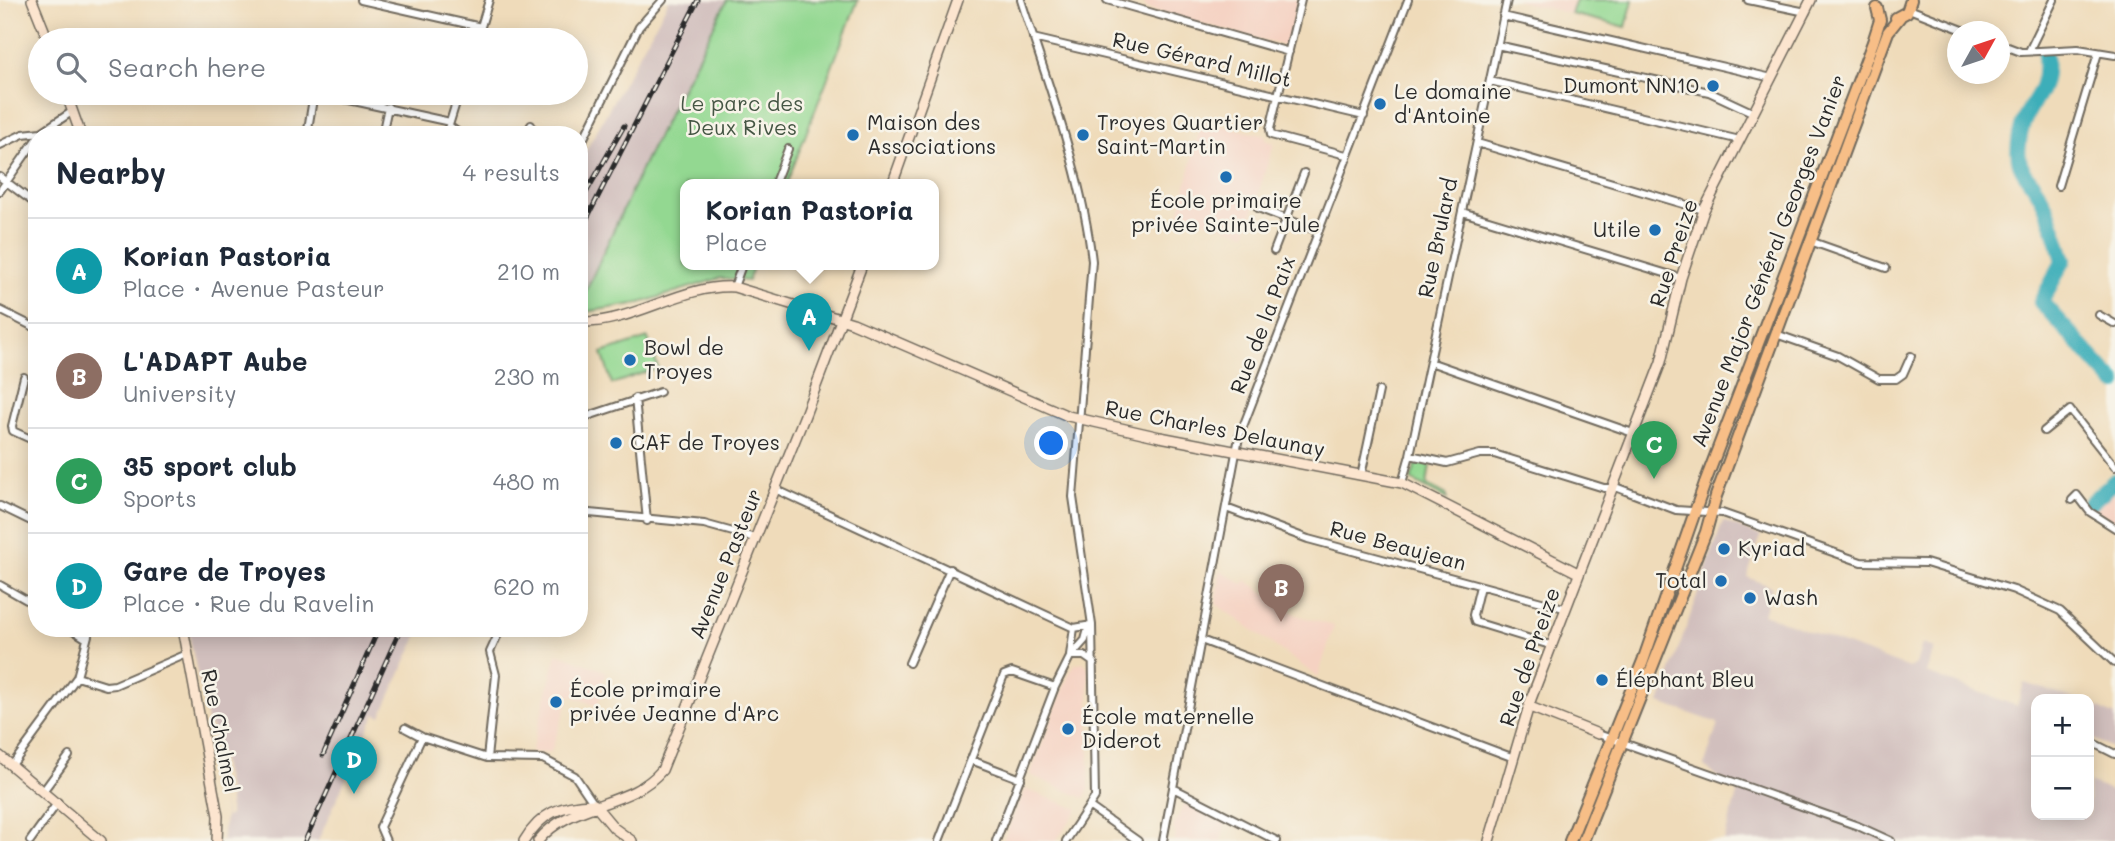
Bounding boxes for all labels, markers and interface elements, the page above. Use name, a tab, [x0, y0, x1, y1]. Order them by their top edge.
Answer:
north arrow	[1947, 21, 2010, 84]
street label: Rue Gérard Millot	[1110, 25, 1294, 92]
search box	[28, 28, 588, 105]
icon: search	[52, 48, 90, 86]
text: Search here	[108, 50, 266, 84]
street label: Avenue Major Général Georges Vanier	[1684, 70, 1851, 450]
place label: Dumont NN10	[1563, 71, 1699, 98]
place label: Le domaine d'Antoine	[1394, 77, 1511, 128]
marker: Dumont NN10	[1705, 78, 1721, 94]
park label: Le parc des Deux Rives	[681, 89, 803, 140]
marker: Le domaine d'Antoine	[1372, 96, 1388, 112]
place label: Maison des Associations	[867, 108, 996, 159]
place label: Troyes Quartier Saint-Martin	[1097, 108, 1263, 159]
marker: Maison des Associations	[845, 127, 861, 143]
marker: Troyes Quartier Saint-Martin	[1075, 127, 1091, 143]
text: Nearby	[56, 152, 166, 192]
text: 4 results	[463, 157, 560, 187]
marker: École primaire privée Sainte-Jule	[1218, 169, 1234, 185]
street label: Rue Brulard	[1411, 175, 1462, 300]
popup	[680, 179, 939, 270]
place label: École primaire privée Sainte-Jule	[1132, 186, 1320, 237]
text: Korian Pastoria	[706, 193, 913, 227]
street label: Rue Preize	[1642, 195, 1703, 310]
place label: Utile	[1593, 215, 1641, 242]
marker: Utile	[1647, 222, 1663, 238]
text: Place	[706, 227, 767, 257]
text: Korian Pastoria	[123, 239, 331, 273]
street label: Rue de la Paix	[1223, 252, 1300, 397]
text: A	[71, 256, 87, 286]
text: 210 m	[497, 256, 560, 286]
text: Place · Avenue Pasteur	[123, 273, 385, 303]
pin: A	[786, 293, 832, 351]
place label: Bowl de Troyes	[644, 333, 724, 384]
text: L'ADAPT Aube	[123, 344, 307, 378]
marker: Bowl de Troyes	[622, 352, 638, 368]
text: B	[71, 361, 87, 391]
text: 230 m	[494, 361, 560, 391]
text: University	[123, 378, 236, 408]
street label: Rue Charles Delaunay	[1103, 393, 1327, 462]
pin: C	[1631, 421, 1677, 479]
your location	[1034, 426, 1068, 460]
place label: CAF de Troyes	[630, 428, 780, 455]
marker: CAF de Troyes	[608, 435, 624, 451]
text: 35 sport club	[123, 449, 297, 483]
text: C	[70, 466, 88, 496]
text: 480 m	[493, 466, 560, 496]
text: Sports	[123, 483, 197, 513]
street label: Avenue Pasteur	[682, 484, 767, 643]
street label: Rue Beaujean	[1327, 513, 1470, 576]
place label: Kyriad	[1738, 534, 1805, 561]
marker: Kyriad	[1716, 541, 1732, 557]
text: Gare de Troyes	[123, 554, 326, 588]
pin: B	[1258, 564, 1304, 622]
place label: Total	[1655, 566, 1707, 593]
text: D	[71, 571, 87, 601]
text: 620 m	[493, 571, 560, 601]
marker: Total	[1713, 573, 1729, 589]
street label: Rue de Preize	[1492, 583, 1565, 730]
place label: Wash	[1764, 583, 1818, 610]
text: Place · Rue du Ravelin	[123, 588, 374, 618]
marker: Wash	[1742, 590, 1758, 606]
place label: Éléphant Bleu	[1616, 665, 1755, 692]
street label: Rue Chalmel	[196, 667, 247, 795]
marker: Éléphant Bleu	[1594, 672, 1610, 688]
place label: École primaire privée Jeanne d'Arc	[570, 675, 779, 726]
marker: École primaire privée Jeanne d'Arc	[548, 694, 564, 710]
map controls	[2031, 694, 2094, 820]
button: +	[2031, 694, 2094, 757]
place label: École maternelle Diderot	[1082, 702, 1255, 753]
marker: École maternelle Diderot	[1060, 721, 1076, 737]
pin: D	[331, 736, 377, 794]
button: −	[2031, 757, 2094, 820]

